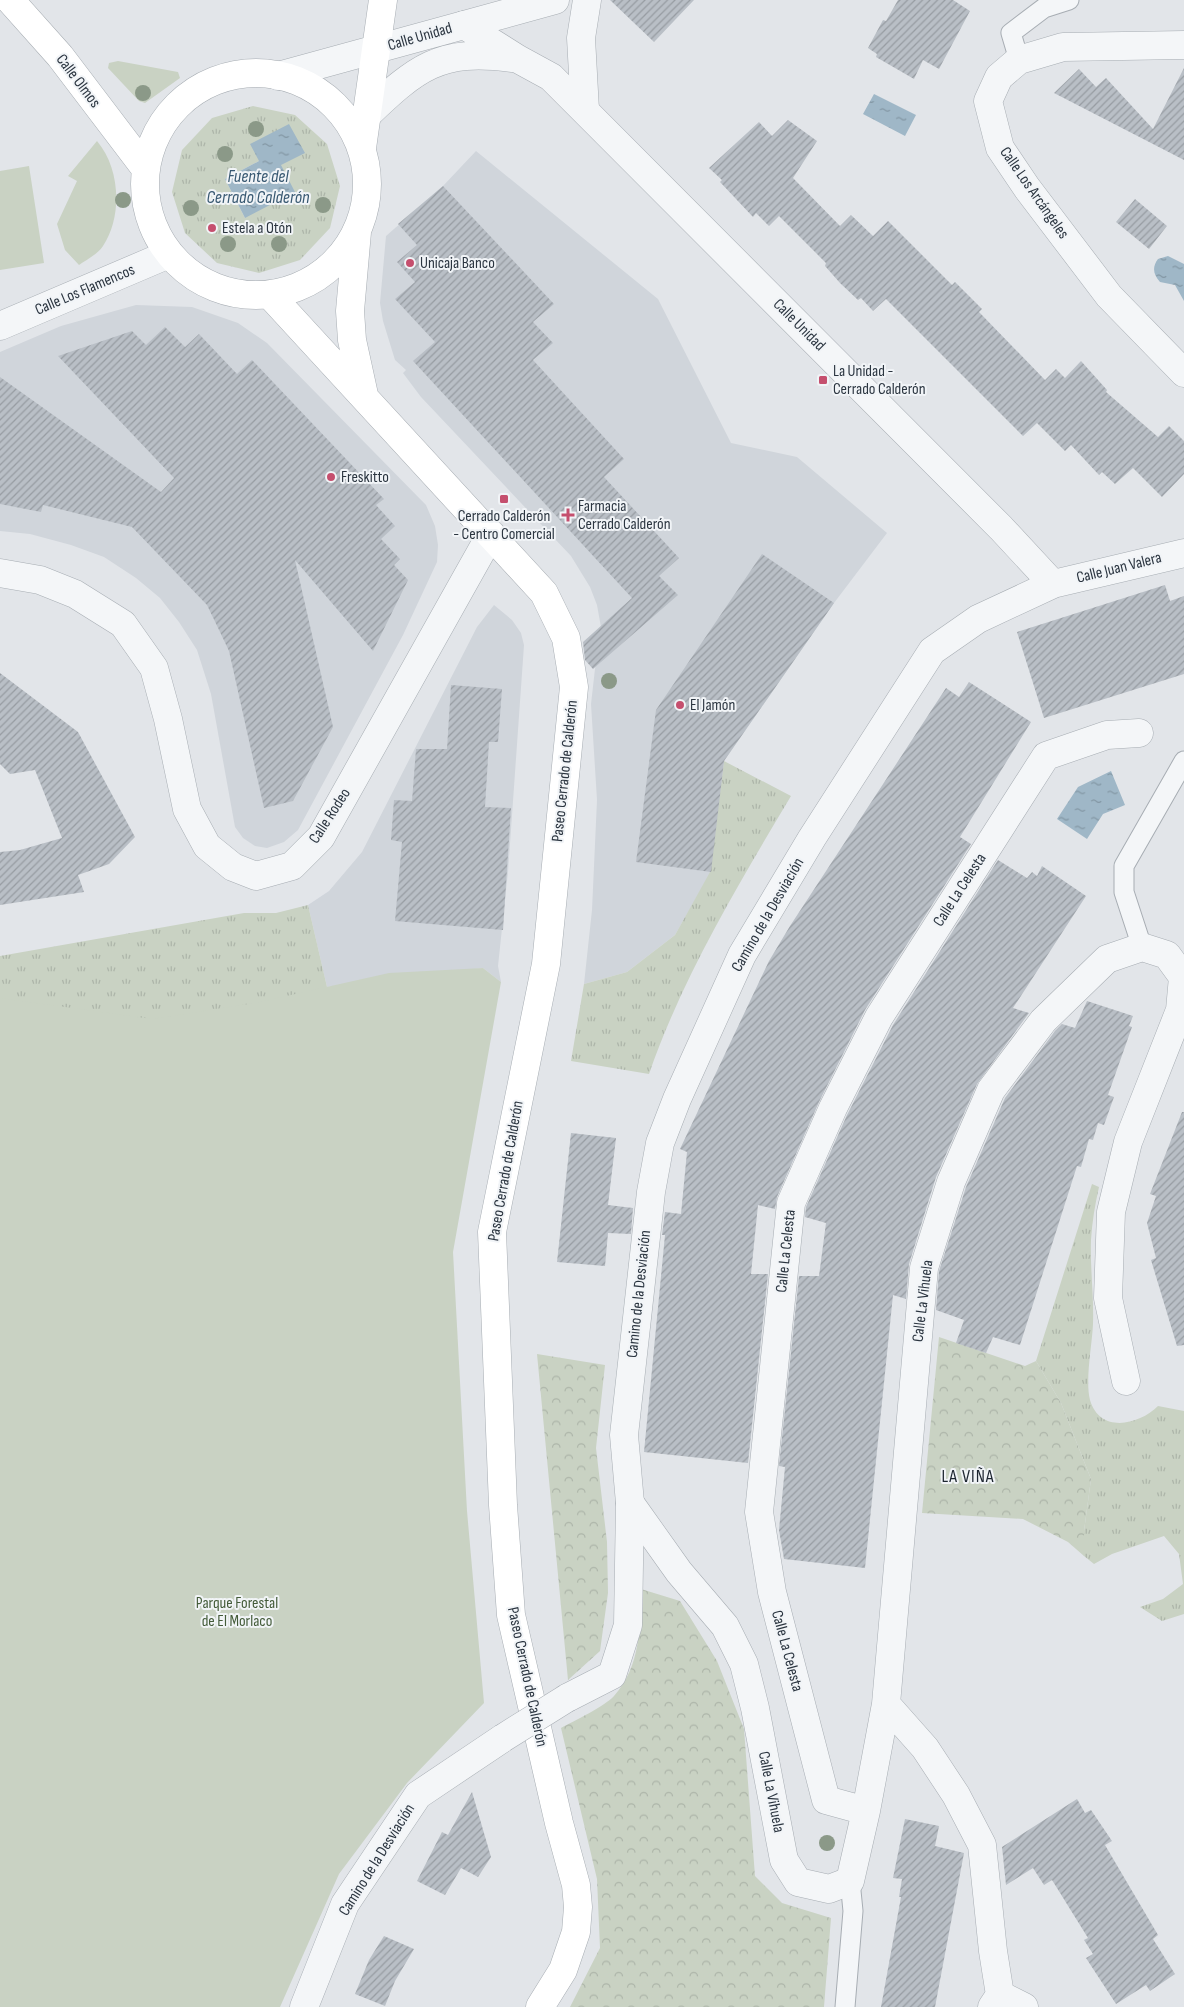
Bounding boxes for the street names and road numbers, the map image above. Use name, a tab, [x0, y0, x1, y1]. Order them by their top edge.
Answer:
street label: Calle Unidad	[386, 19, 454, 55]
street label: Calle Olmos	[52, 50, 104, 112]
street label: Calle Los Arcángeles	[995, 143, 1073, 243]
street label: Calle Los Flamencos	[32, 260, 138, 320]
street label: Calle Unidad	[769, 295, 829, 355]
street label: Calle Juan Valera	[1075, 548, 1163, 588]
street label: Paseo Cerrado de Calderón	[548, 699, 582, 843]
street label: Calle Rodeo	[305, 785, 355, 847]
street label: Calle La Celesta	[929, 850, 991, 930]
street label: Camino de la Desviación	[728, 855, 808, 975]
street label: Paseo Cerrado de Calderón	[484, 1099, 528, 1243]
street label: Calle La Celesta	[772, 1209, 800, 1293]
street label: Camino de la Desviación	[623, 1229, 655, 1359]
street label: Calle La Vihuela	[909, 1259, 937, 1343]
street label: Paseo Cerrado de Calderón	[503, 1605, 551, 1749]
street label: Calle La Celesta	[767, 1608, 807, 1694]
street label: Calle La Vihuela	[754, 1750, 788, 1834]
street label: Camino de la Desviación	[335, 1800, 419, 1920]

